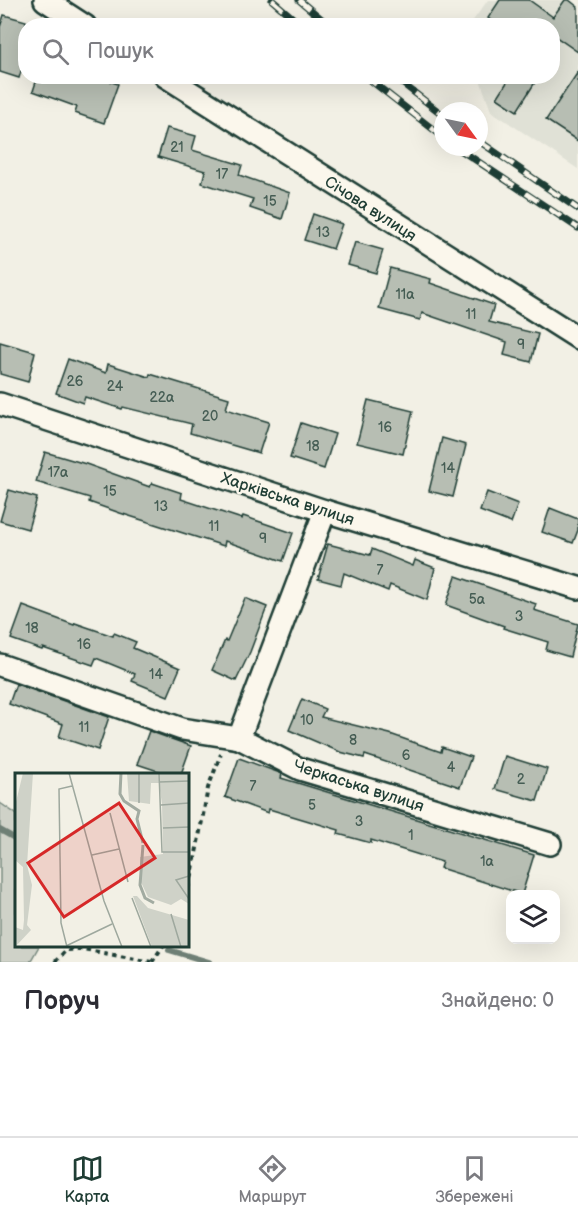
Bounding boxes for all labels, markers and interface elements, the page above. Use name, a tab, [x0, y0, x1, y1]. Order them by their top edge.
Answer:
search box	[18, 18, 560, 84]
icon: search	[39, 35, 72, 68]
text: Пошук	[87, 38, 154, 65]
north arrow	[434, 102, 488, 156]
house number: 21	[170, 139, 184, 156]
house number: 17	[216, 166, 228, 183]
street label: Січова вулиця	[321, 173, 420, 246]
house number: 15	[263, 193, 277, 210]
house number: 13	[316, 224, 330, 241]
house number: 11а	[395, 286, 415, 303]
house number: 11	[466, 306, 476, 323]
house number: 9	[517, 336, 525, 353]
house number: 26	[67, 373, 84, 390]
house number: 24	[107, 378, 124, 395]
house number: 22а	[150, 389, 175, 406]
house number: 20	[202, 408, 218, 425]
house number: 16	[378, 419, 392, 436]
house number: 18	[306, 438, 320, 455]
house number: 14	[441, 460, 455, 477]
house number: 17а	[48, 464, 69, 481]
street label: Харківська вулиця	[219, 469, 357, 530]
house number: 15	[103, 483, 117, 500]
house number: 13	[154, 498, 168, 515]
house number: 11	[209, 518, 219, 535]
house number: 9	[259, 530, 267, 547]
house number: 7	[377, 562, 384, 579]
house number: 5а	[469, 591, 486, 608]
house number: 3	[515, 608, 523, 625]
house number: 18	[25, 620, 39, 637]
house number: 16	[77, 636, 91, 653]
house number: 14	[149, 666, 163, 683]
house number: 10	[300, 712, 314, 729]
house number: 11	[79, 719, 89, 736]
house number: 8	[349, 732, 357, 749]
house number: 6	[402, 747, 411, 764]
street label: Черкаська вулиця	[291, 756, 426, 817]
house number: 4	[447, 759, 456, 776]
house number: 2	[517, 771, 526, 788]
inset map	[15, 773, 189, 947]
house number: 7	[250, 778, 257, 795]
house number: 5	[308, 797, 316, 814]
house number: 3	[355, 813, 363, 830]
house number: 1	[408, 827, 414, 844]
house number: 1а	[480, 853, 495, 870]
map controls	[506, 890, 560, 944]
button: layers	[506, 890, 560, 944]
text: Поруч	[24, 986, 100, 1017]
text: Знайдено: 0	[441, 989, 554, 1013]
tab: Карта	[64, 1152, 110, 1207]
tab: Маршрут	[238, 1152, 307, 1207]
tab: Збережені	[435, 1152, 514, 1207]

